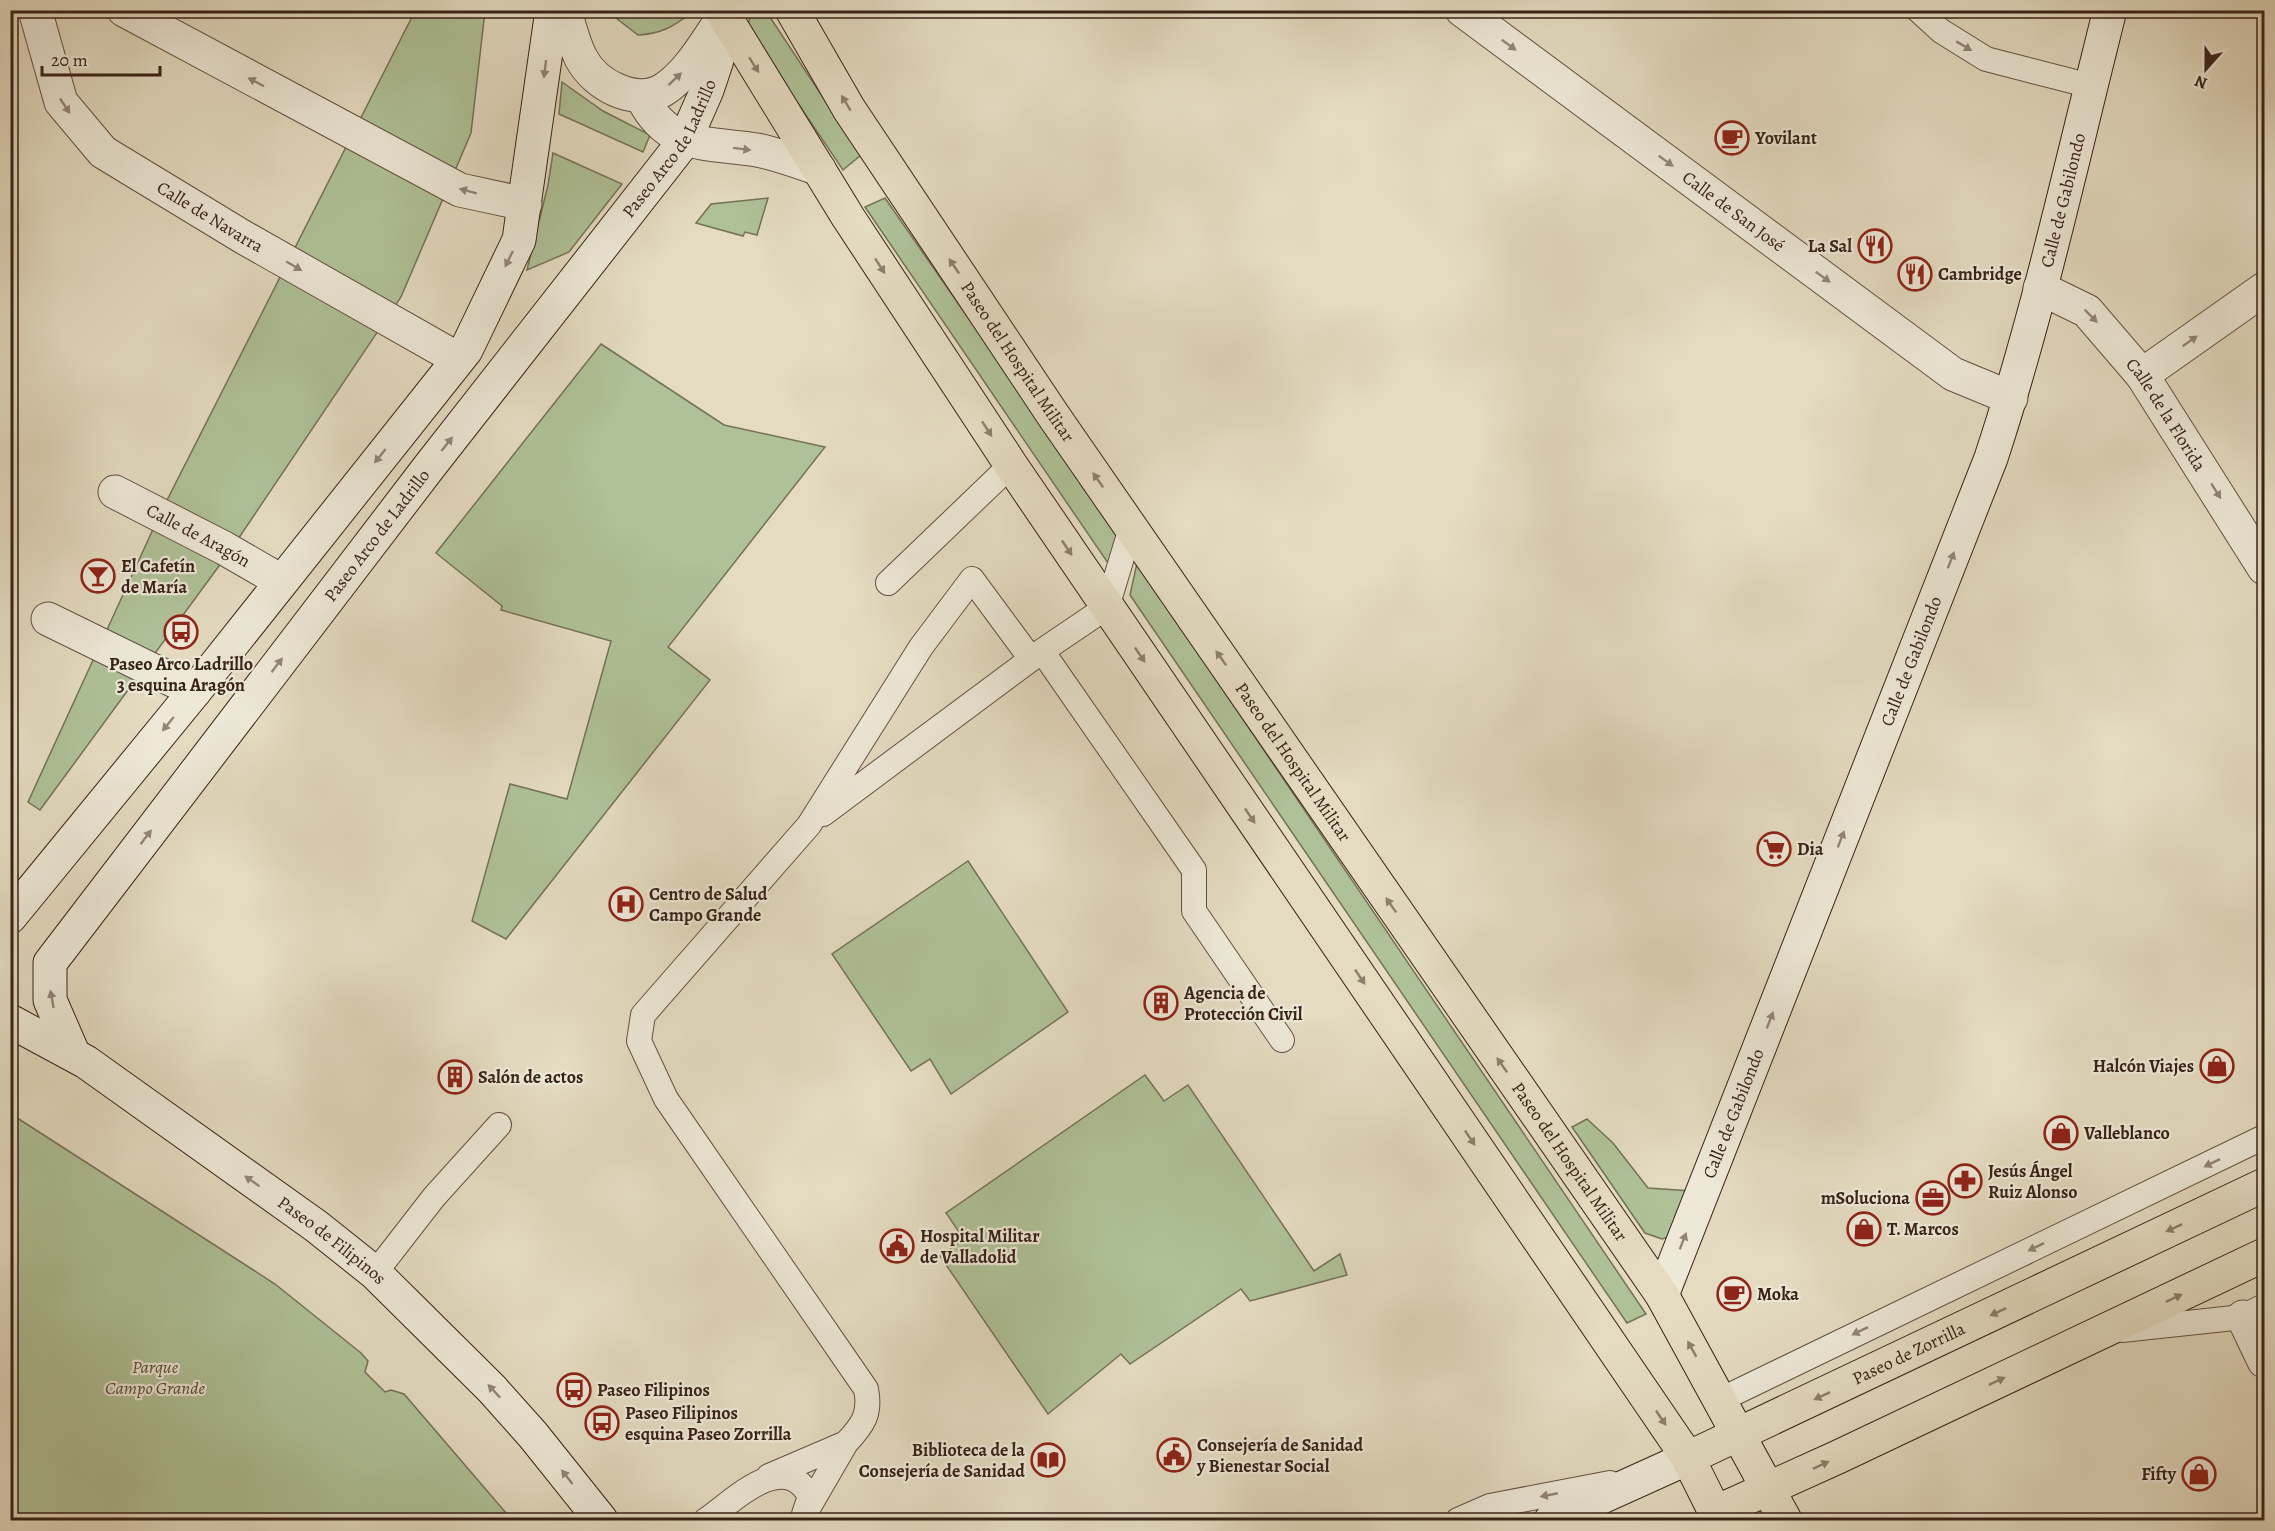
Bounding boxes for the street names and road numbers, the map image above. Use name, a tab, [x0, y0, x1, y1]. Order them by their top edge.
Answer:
street label: Paseo Arco de Ladrillo	[617, 76, 722, 223]
street label: Calle de Gabilondo	[2035, 131, 2091, 270]
street label: Calle de San José	[1677, 165, 1790, 257]
street label: Calle de Navarra	[152, 175, 268, 258]
street label: Paseo del Hospital Militar	[955, 277, 1080, 447]
street label: Calle de la Florida	[2121, 353, 2212, 476]
street label: Paseo Arco de Ladrillo	[318, 464, 435, 607]
street label: Calle de Aragón	[142, 498, 255, 573]
street label: Calle de Gabilondo	[1875, 593, 1948, 730]
street label: Paseo del Hospital Militar	[1230, 678, 1357, 847]
street label: Calle de Gabilondo	[1697, 1045, 1770, 1182]
street label: Paseo del Hospital Militar	[1506, 1077, 1633, 1246]
street label: Paseo de Filipinos	[273, 1190, 392, 1290]
street label: Paseo de Zorrilla	[1848, 1316, 1969, 1390]

